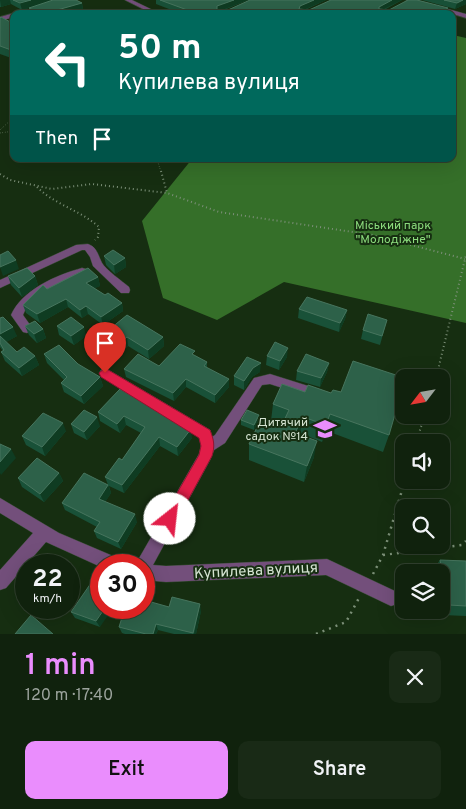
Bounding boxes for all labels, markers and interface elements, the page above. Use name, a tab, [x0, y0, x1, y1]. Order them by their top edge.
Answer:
text: 50 m	[118, 27, 202, 71]
icon: left	[35, 30, 100, 95]
text: Купилева вулиця	[118, 70, 300, 97]
icon: arrive	[88, 125, 116, 153]
text: Then	[35, 127, 78, 151]
park label: Міський парк "Молодіжне"	[355, 218, 431, 248]
pin	[84, 322, 126, 373]
icon: arrive	[91, 329, 119, 357]
north arrow	[395, 369, 450, 424]
map controls	[395, 369, 450, 619]
place label: Дитячий садок №14	[245, 415, 308, 445]
school or university icon: Дитячий садок №14	[312, 416, 338, 442]
button: sound	[395, 434, 450, 489]
position arrow	[143, 492, 195, 544]
button: search	[395, 499, 450, 554]
speed limit sign: 30	[90, 554, 155, 619]
street label: Купилева вулиця	[194, 559, 318, 584]
text: 22	[32, 564, 63, 596]
button: layers	[395, 564, 450, 619]
text: km/h	[33, 591, 62, 607]
text: 1 min	[25, 648, 96, 685]
button: close	[389, 651, 441, 703]
text: 120 m · 17:40	[25, 686, 113, 706]
button: Exit	[25, 741, 228, 799]
button: Share	[238, 741, 441, 799]

